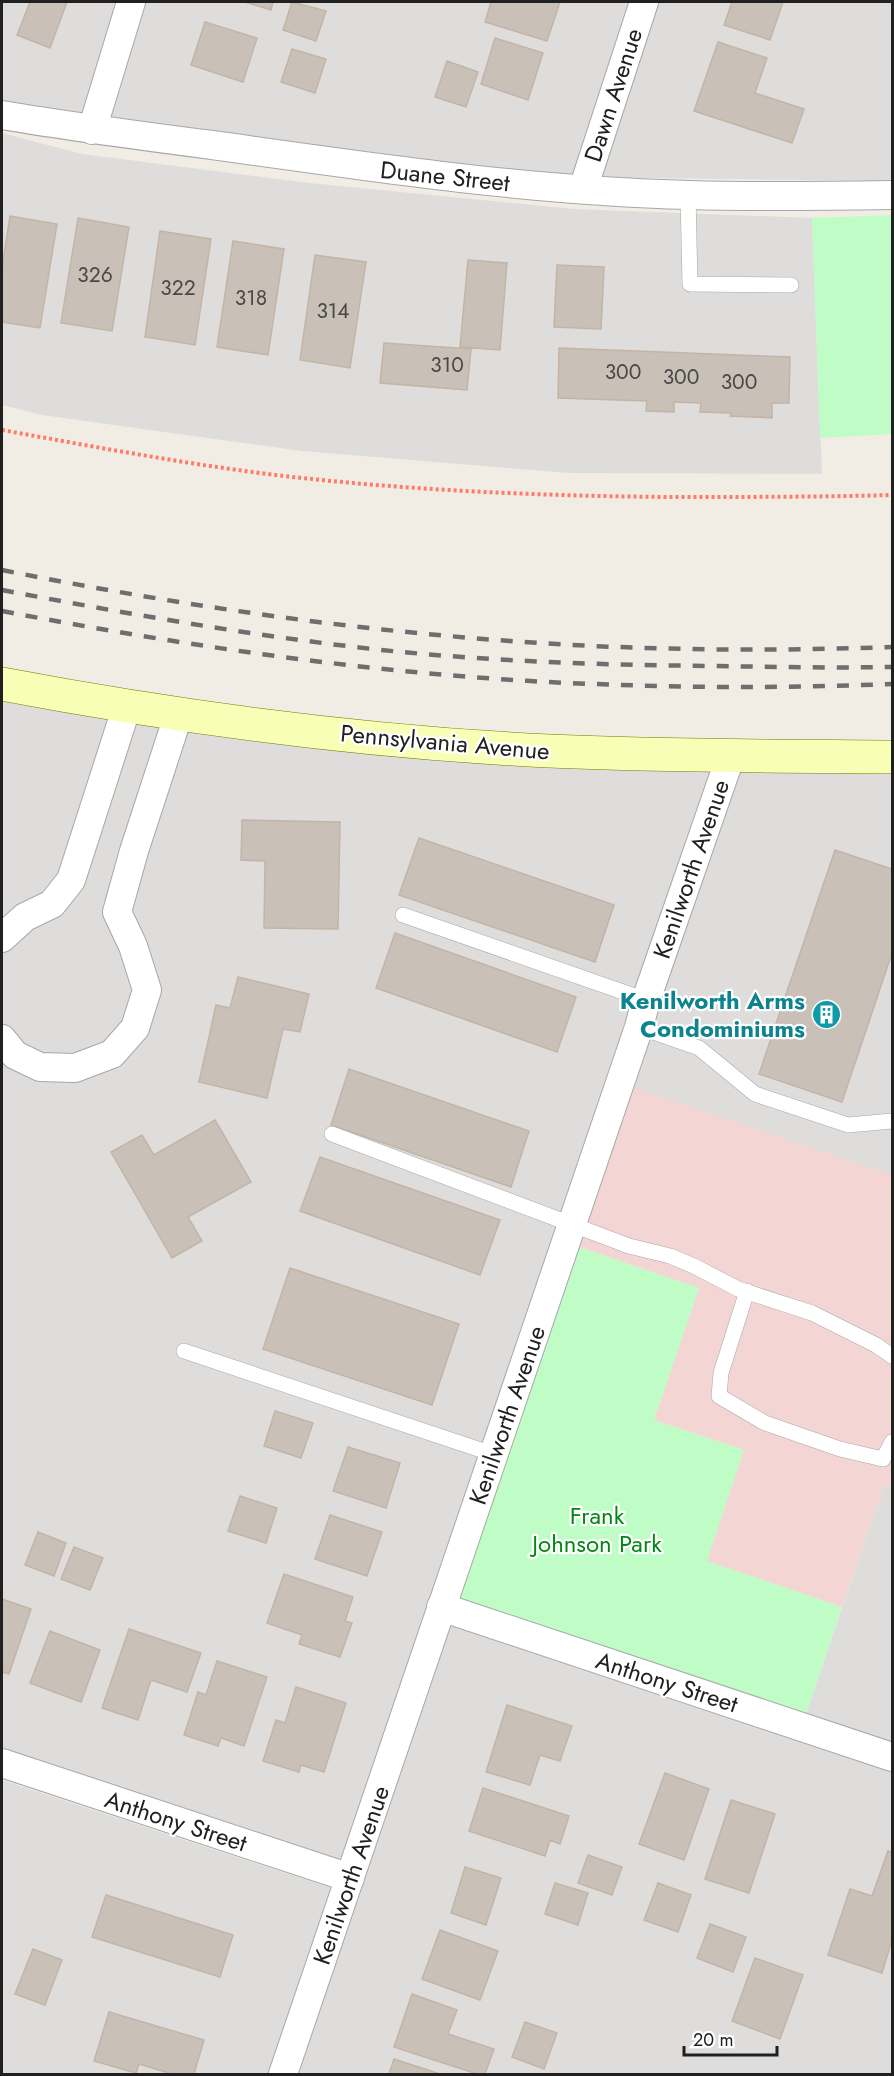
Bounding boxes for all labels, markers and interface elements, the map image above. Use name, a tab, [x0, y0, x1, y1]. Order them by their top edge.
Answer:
street label: Dawn Avenue	[575, 24, 651, 166]
street label: Duane Street	[379, 152, 512, 200]
house number: 326	[77, 260, 113, 290]
house number: 322	[160, 273, 196, 303]
house number: 318	[235, 283, 267, 313]
house number: 314	[316, 296, 350, 326]
house number: 310	[430, 350, 464, 380]
house number: 300	[605, 357, 641, 387]
house number: 300	[663, 362, 699, 392]
house number: 300	[721, 367, 757, 397]
street label: Pennsylvania Avenue	[339, 715, 551, 769]
street label: Kenilworth Avenue	[644, 775, 738, 963]
place label: Kenilworth Arms Condominiums	[620, 983, 805, 1046]
building icon: Kenilworth Arms Condominiums	[810, 998, 842, 1030]
street label: Kenilworth Avenue	[460, 1321, 554, 1509]
park label: Frank Johnson Park	[529, 1498, 662, 1561]
street label: Anthony Street	[591, 1643, 743, 1721]
street label: Kenilworth Avenue	[304, 1781, 398, 1969]
street label: Anthony Street	[100, 1782, 252, 1860]
scale bar	[684, 2019, 777, 2057]
text: 20 m	[693, 2027, 733, 2053]

